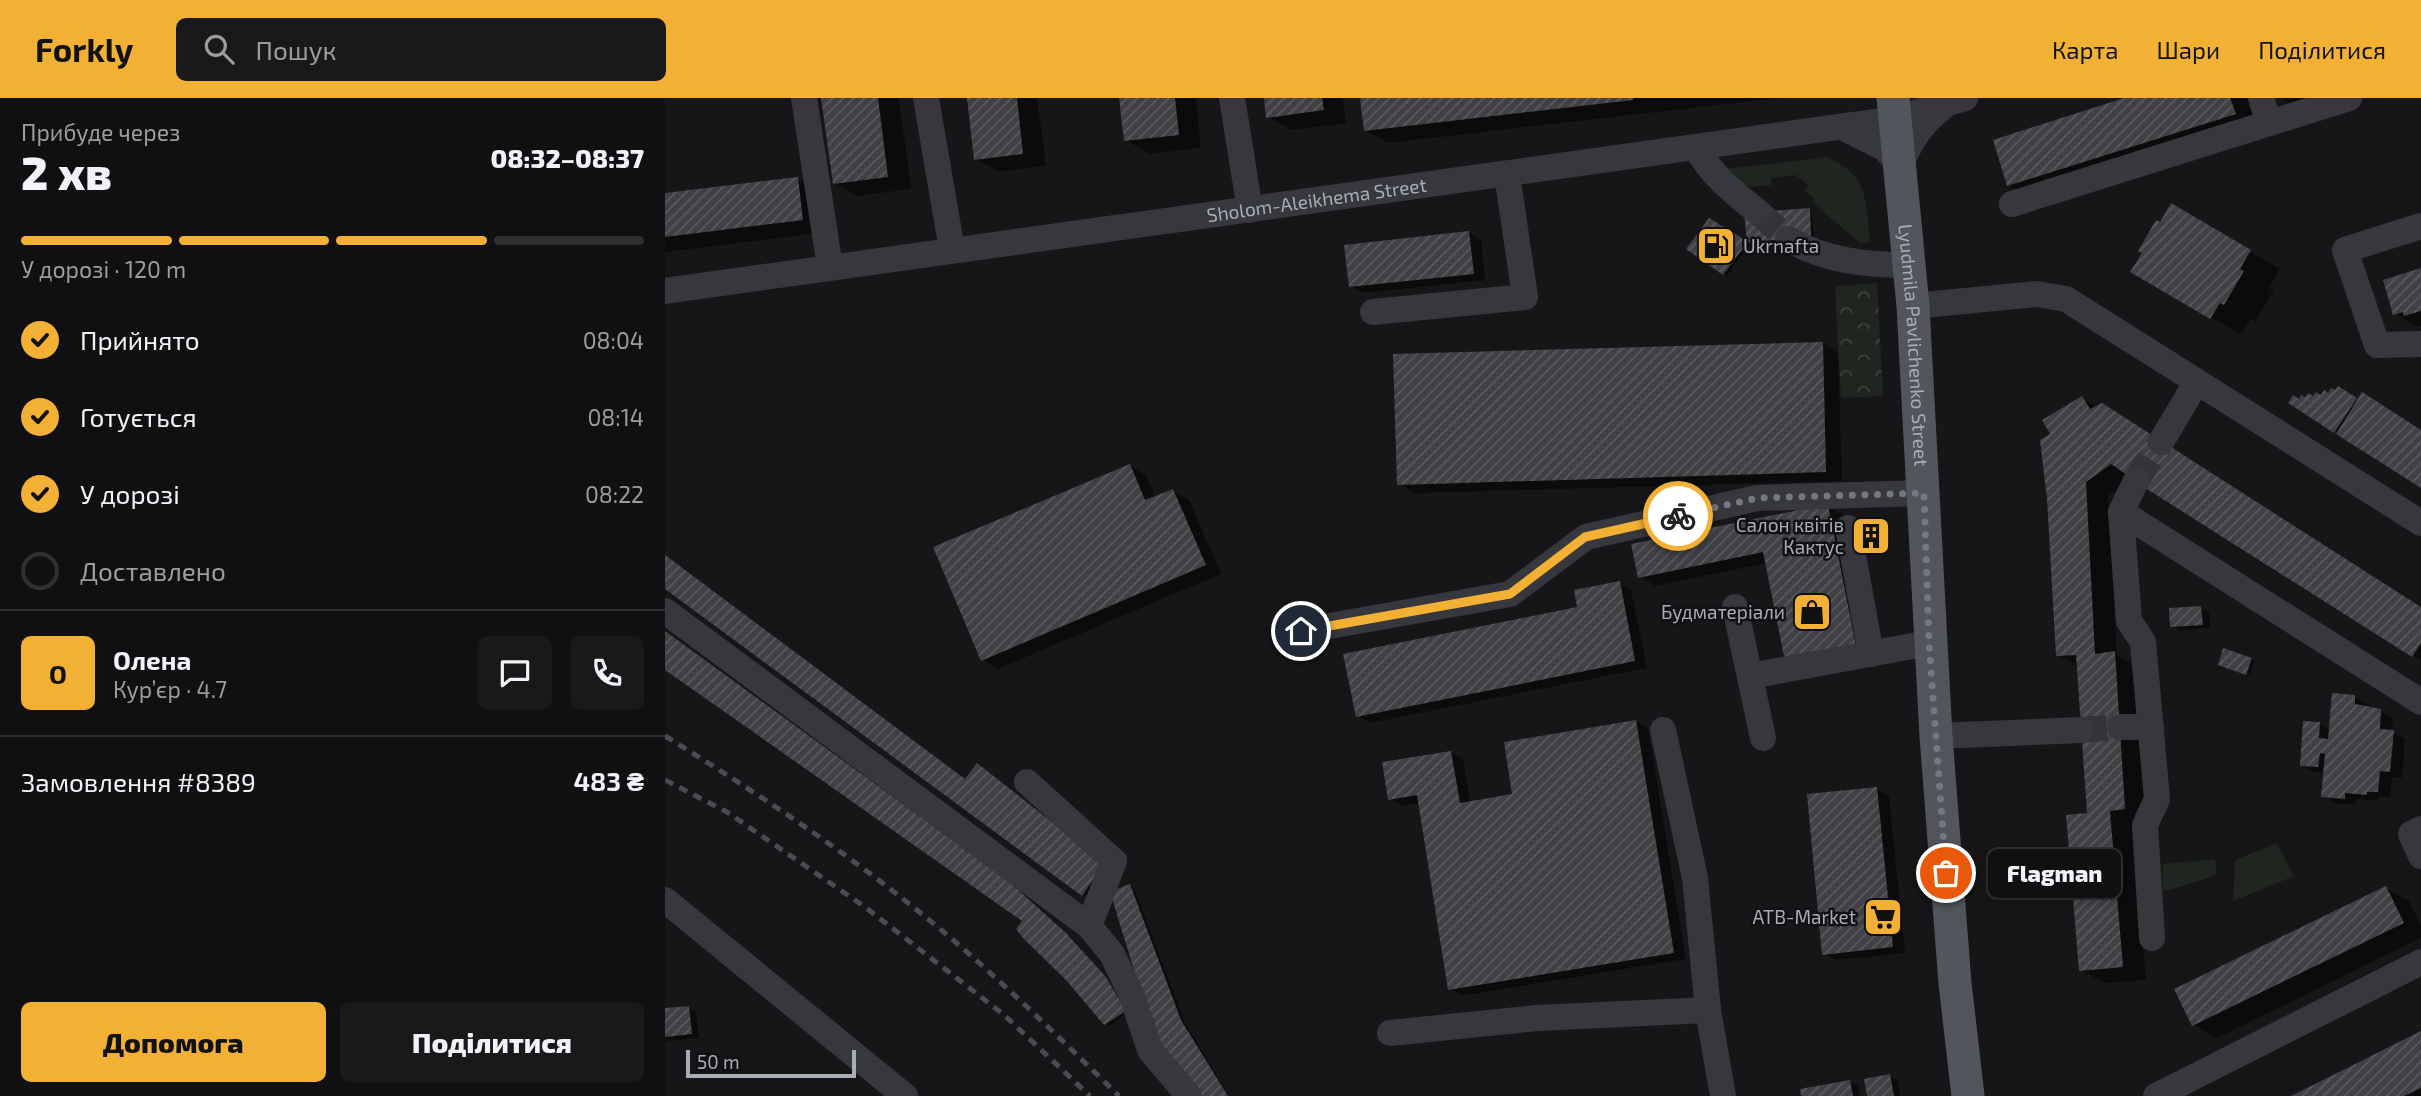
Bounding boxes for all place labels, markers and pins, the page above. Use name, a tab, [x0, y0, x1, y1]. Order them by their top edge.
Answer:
fuel station icon: Ukrnafta	[1695, 225, 1737, 267]
place label: Ukrnafta	[1743, 234, 1819, 257]
place label: Салон квітів Кактус	[1736, 513, 1844, 559]
building icon: Салон квітів Кактус	[1850, 515, 1892, 557]
shop icon: Будматеріали	[1791, 591, 1833, 633]
place label: Будматеріали	[1661, 600, 1785, 624]
pin	[1271, 601, 1331, 661]
pin	[1916, 843, 1976, 903]
callout: Flagman	[1988, 848, 2121, 898]
supermarket icon: ATB-Market	[1862, 896, 1904, 938]
place label: ATB-Market	[1752, 905, 1856, 928]

